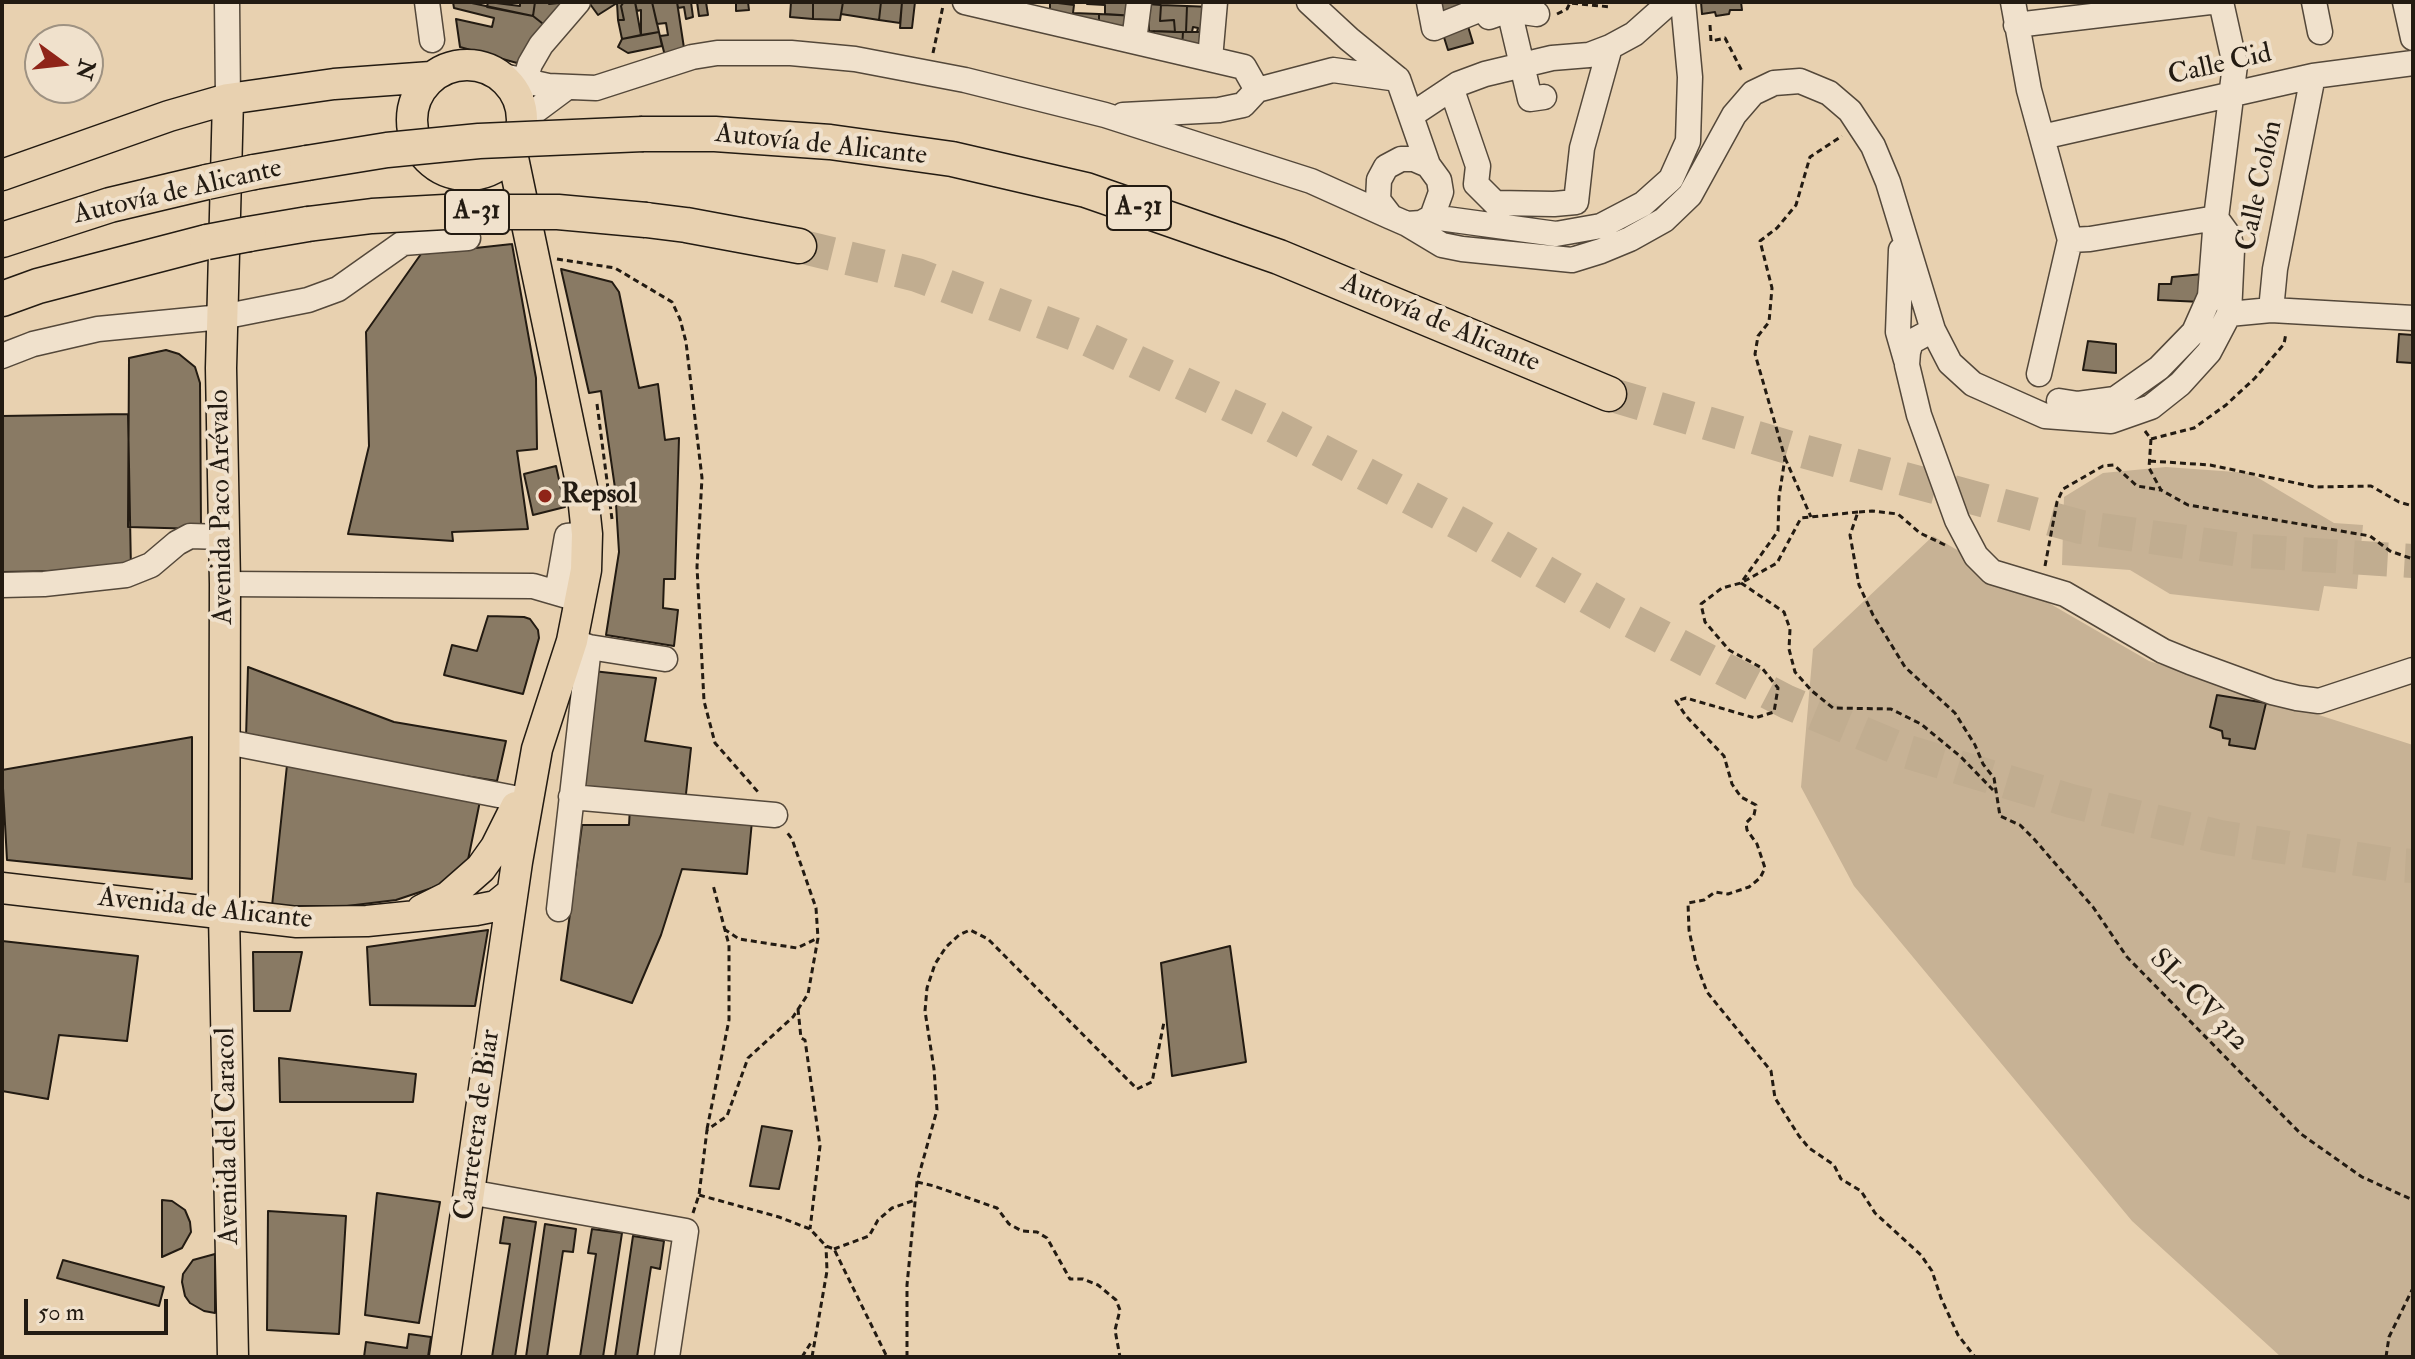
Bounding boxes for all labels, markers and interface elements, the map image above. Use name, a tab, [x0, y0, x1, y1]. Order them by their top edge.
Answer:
north arrow	[24, 24, 104, 104]
street label: Calle Cid	[2165, 38, 2275, 94]
text: N	[69, 57, 101, 83]
street label: Autovía de Alicante	[713, 118, 929, 174]
street label: Calle Colón	[2231, 118, 2291, 254]
street label: Autovía de Alicante	[71, 153, 285, 233]
road number: A-31	[1107, 186, 1171, 230]
road number: A-31	[445, 190, 509, 234]
street label: Autovía de Alicante	[1336, 267, 1544, 381]
street label: Avenida Paco Arévalo	[204, 389, 242, 625]
place label: Repsol	[561, 479, 637, 513]
marker: Repsol	[536, 487, 554, 505]
street label: Avenida de Alicante	[96, 882, 314, 938]
street label: SL-CV 312	[2141, 943, 2255, 1059]
street label: Avenida del Caracol	[210, 1027, 248, 1245]
street label: Carretera de Biar	[449, 1028, 509, 1222]
scale bar	[28, 1283, 172, 1333]
text: 50 m	[38, 1297, 84, 1328]

